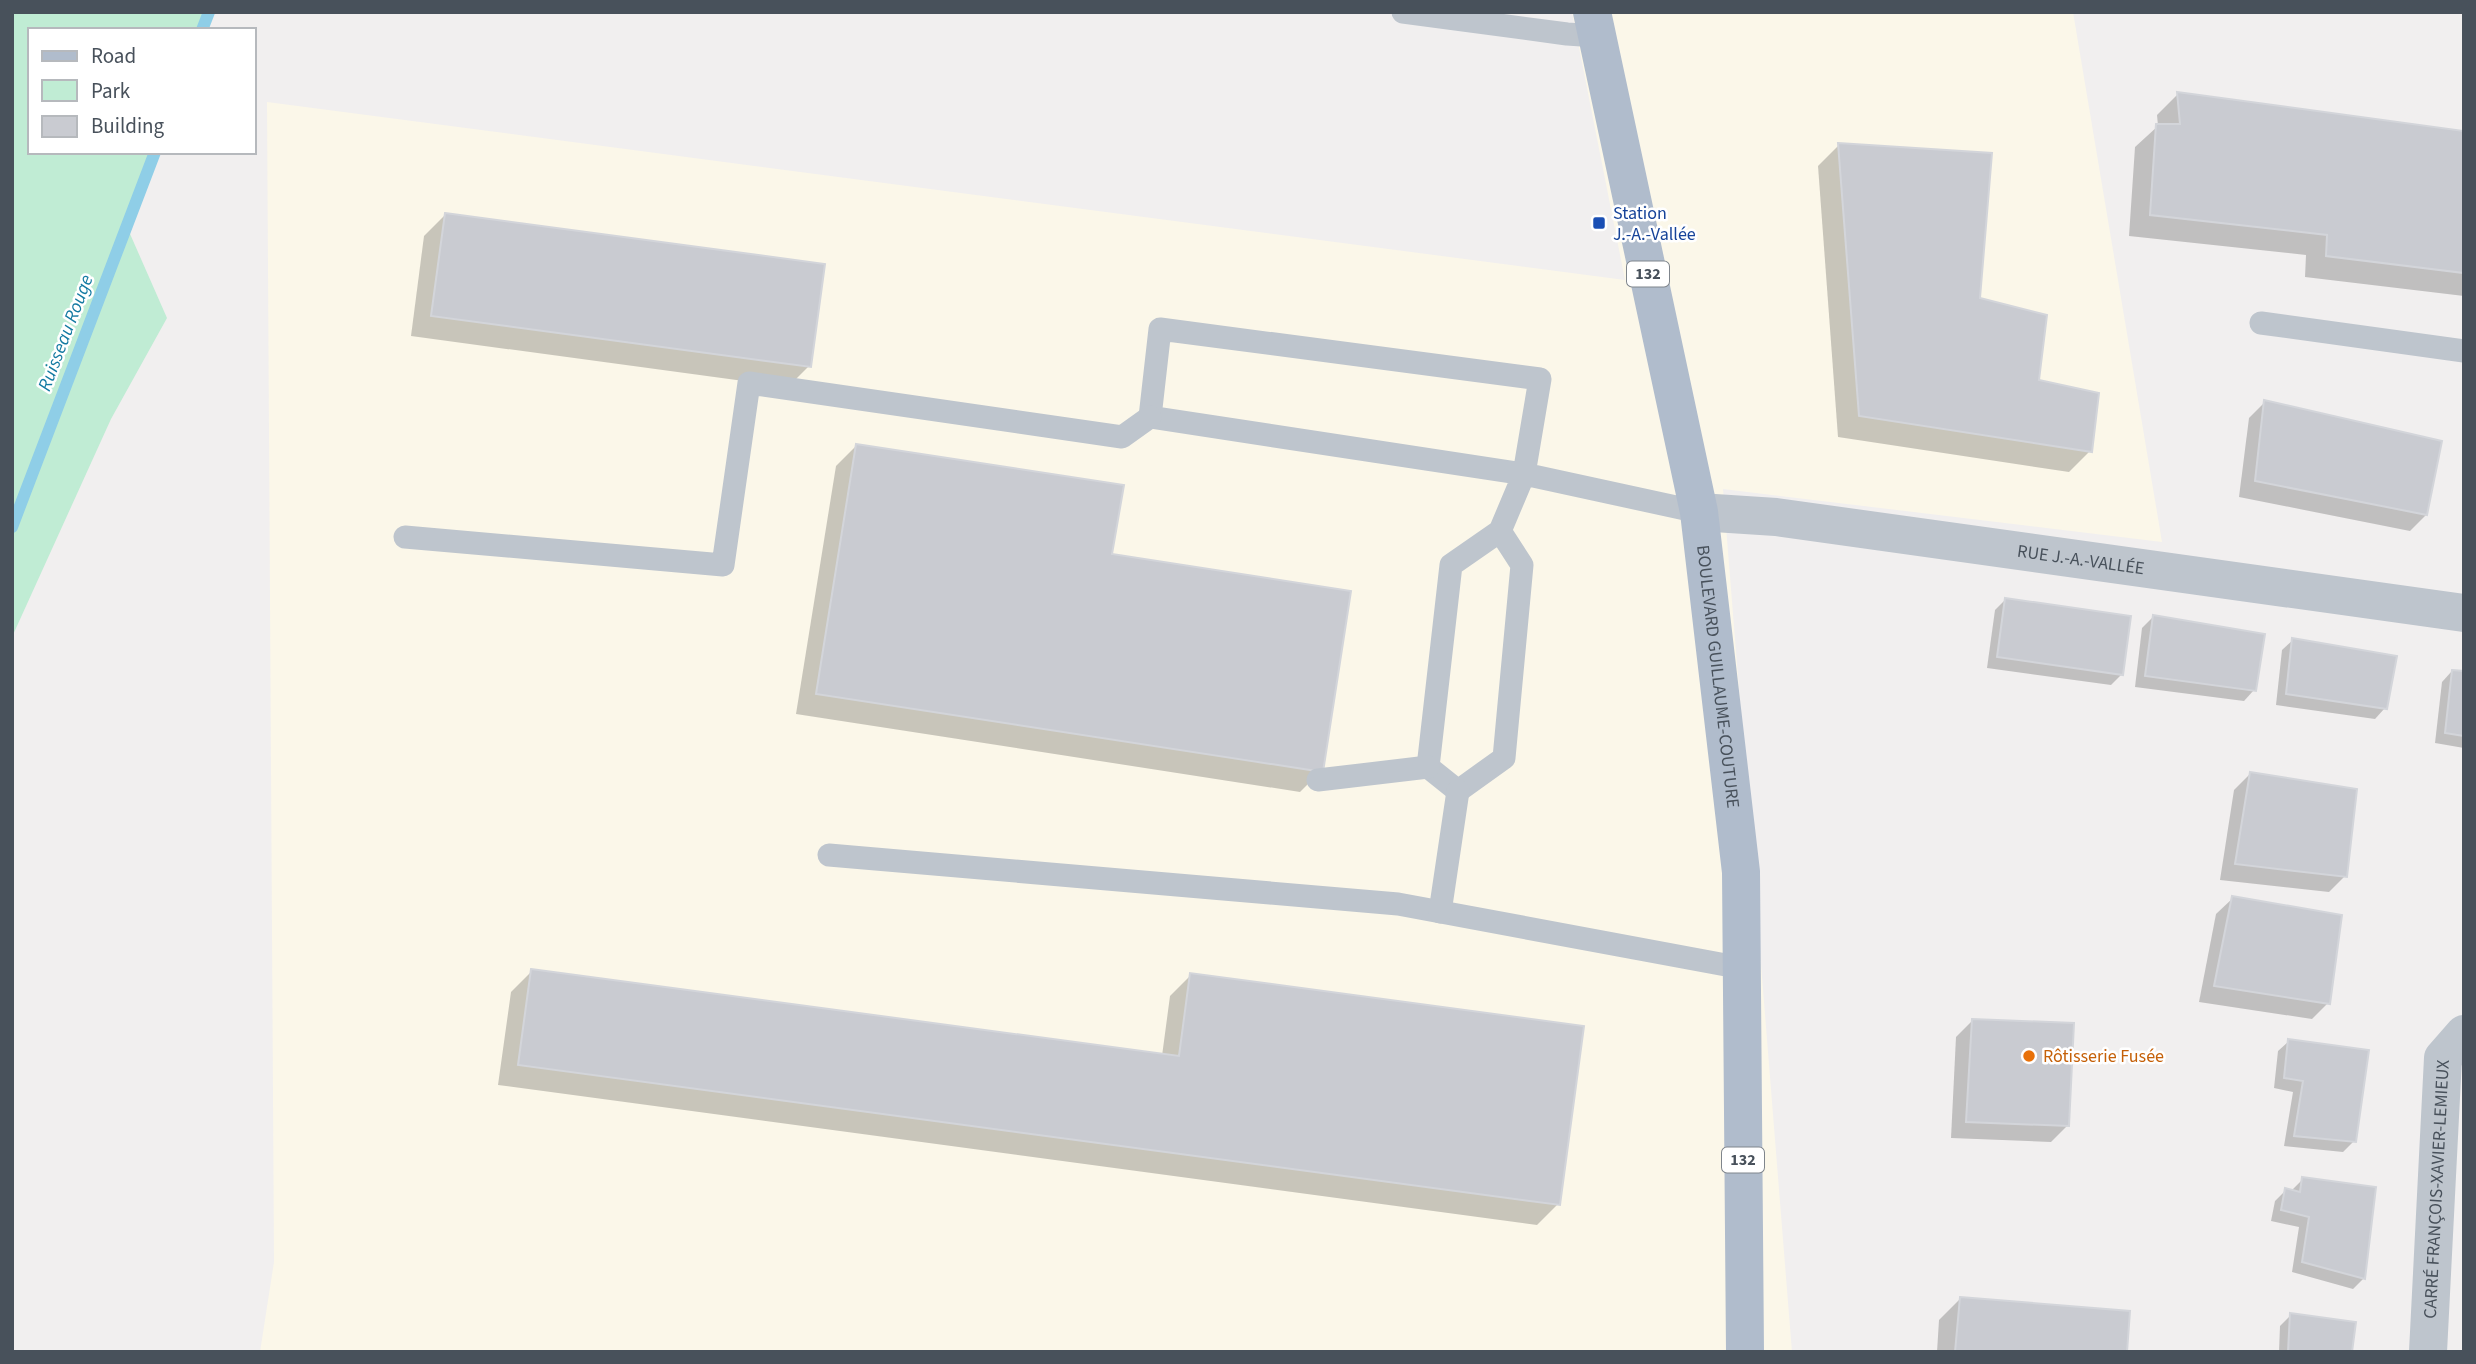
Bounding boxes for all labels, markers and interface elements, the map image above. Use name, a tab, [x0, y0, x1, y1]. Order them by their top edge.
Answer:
legend	[28, 28, 256, 154]
text: Road	[91, 41, 136, 71]
text: Park	[91, 76, 131, 106]
text: Building	[91, 111, 165, 141]
place label: Station J.-A.-Vallée	[1613, 201, 1696, 247]
marker: Station J.-A.-Vallée	[1591, 215, 1607, 231]
road number: 132	[1627, 262, 1669, 286]
water label: Ruisseau Rouge	[31, 271, 101, 395]
street label: RUE J.-A.-VALLÉE	[2016, 538, 2146, 581]
street label: BOULEVARD GUILLAUME-COUTURE	[1690, 544, 1746, 810]
place label: Rôtisserie Fusée	[2043, 1044, 2164, 1069]
marker: Rôtisserie Fusée	[2021, 1048, 2037, 1064]
street label: CARRÉ FRANÇOIS-XAVIER-LEMIEUX	[2417, 1059, 2455, 1319]
road number: 132	[1722, 1148, 1764, 1172]

